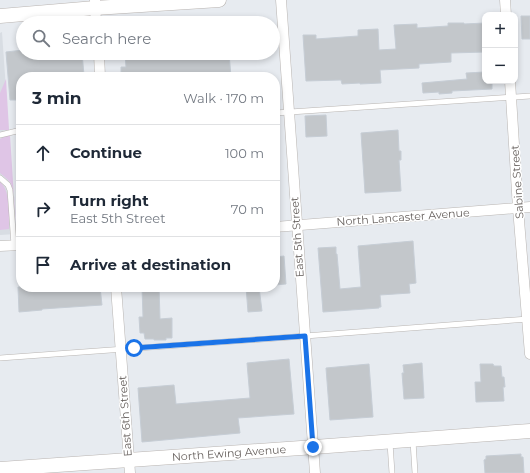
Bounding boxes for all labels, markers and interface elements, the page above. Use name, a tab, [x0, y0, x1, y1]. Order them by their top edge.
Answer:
map controls	[482, 12, 518, 84]
button: +	[482, 12, 518, 48]
search box	[16, 16, 280, 60]
icon: search	[30, 27, 52, 49]
text: Search here	[62, 29, 151, 48]
button: −	[482, 48, 518, 84]
text: 3 min	[32, 88, 82, 108]
text: Walk · 170 m	[183, 90, 264, 106]
icon: ahead	[32, 142, 54, 164]
text: Continue	[70, 143, 142, 162]
street label: Sabine Street	[507, 144, 527, 219]
text: 100 m	[225, 145, 264, 161]
text: Turn right	[70, 191, 149, 210]
street label: East 5th Street	[287, 196, 307, 278]
icon: right	[32, 198, 54, 220]
text: 70 m	[231, 201, 264, 217]
street label: North Lancaster Avenue	[336, 205, 470, 229]
text: East 5th Street	[70, 210, 165, 226]
icon: arrive	[32, 254, 54, 276]
text: Arrive at destination	[70, 255, 231, 274]
route start	[125, 339, 143, 357]
street label: East 6th Street	[115, 374, 135, 457]
route end	[304, 438, 322, 456]
street label: North Ewing Avenue	[171, 442, 287, 464]

